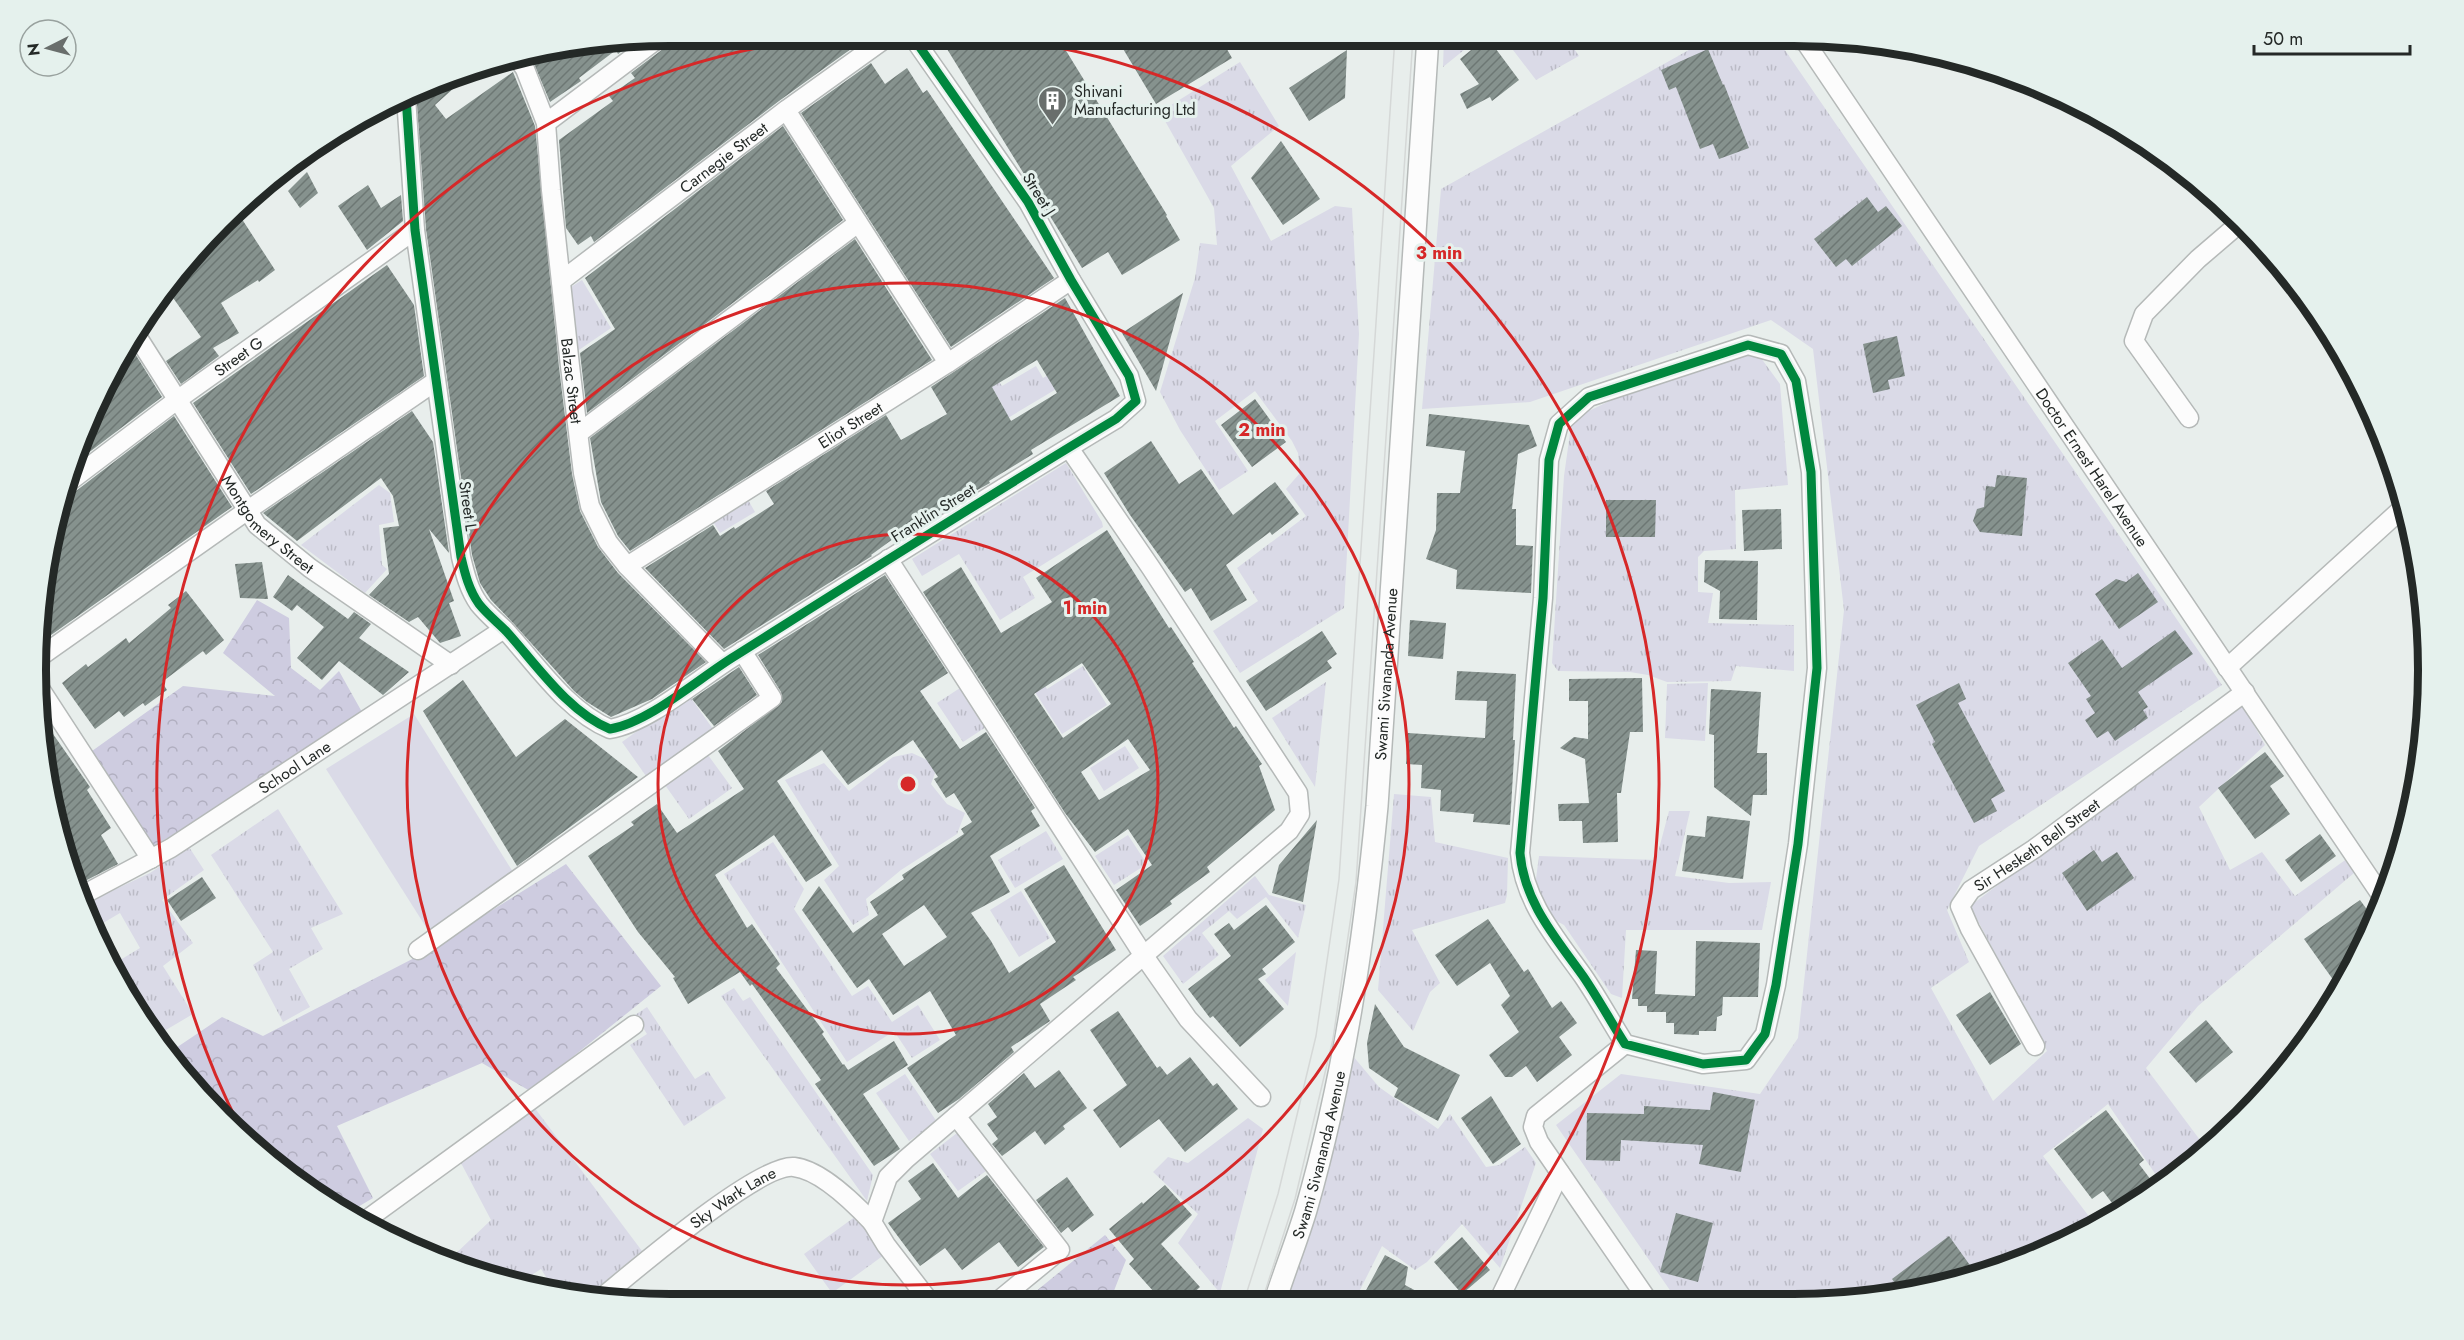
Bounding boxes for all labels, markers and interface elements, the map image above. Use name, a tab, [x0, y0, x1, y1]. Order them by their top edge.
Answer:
north arrow	[18, 18, 78, 78]
scale bar	[2254, 18, 2410, 56]
text: 50 m	[2263, 26, 2303, 52]
text: N	[21, 42, 46, 57]
place label: Shivani Manufacturing Ltd	[1074, 80, 1196, 121]
building icon: Shivani Manufacturing Ltd	[1037, 84, 1069, 126]
street label: Carnegie Street	[674, 116, 772, 199]
street label: Street J	[1017, 168, 1061, 220]
text: 3 min	[1416, 240, 1462, 266]
street label: Street G	[209, 331, 268, 382]
street label: Balzac Street	[556, 337, 588, 425]
street label: Doctor Ernest Harel Avenue	[2030, 383, 2154, 551]
street label: Eliot Street	[813, 396, 887, 454]
text: 2 min	[1238, 417, 1286, 443]
street label: Montgomery Street	[216, 470, 319, 579]
street label: Franklin Street	[886, 478, 980, 548]
street label: Street L	[453, 480, 483, 533]
street label: Swami Sivananda Avenue	[1369, 587, 1403, 761]
text: 1 min	[1063, 595, 1107, 621]
street label: School Lane	[254, 735, 335, 799]
centre of rings	[898, 774, 918, 794]
street label: Sir Hesketh Bell Street	[1969, 792, 2104, 897]
street label: Swami Sivananda Avenue	[1286, 1069, 1351, 1242]
street label: Sky Wark Lane	[685, 1161, 780, 1234]

